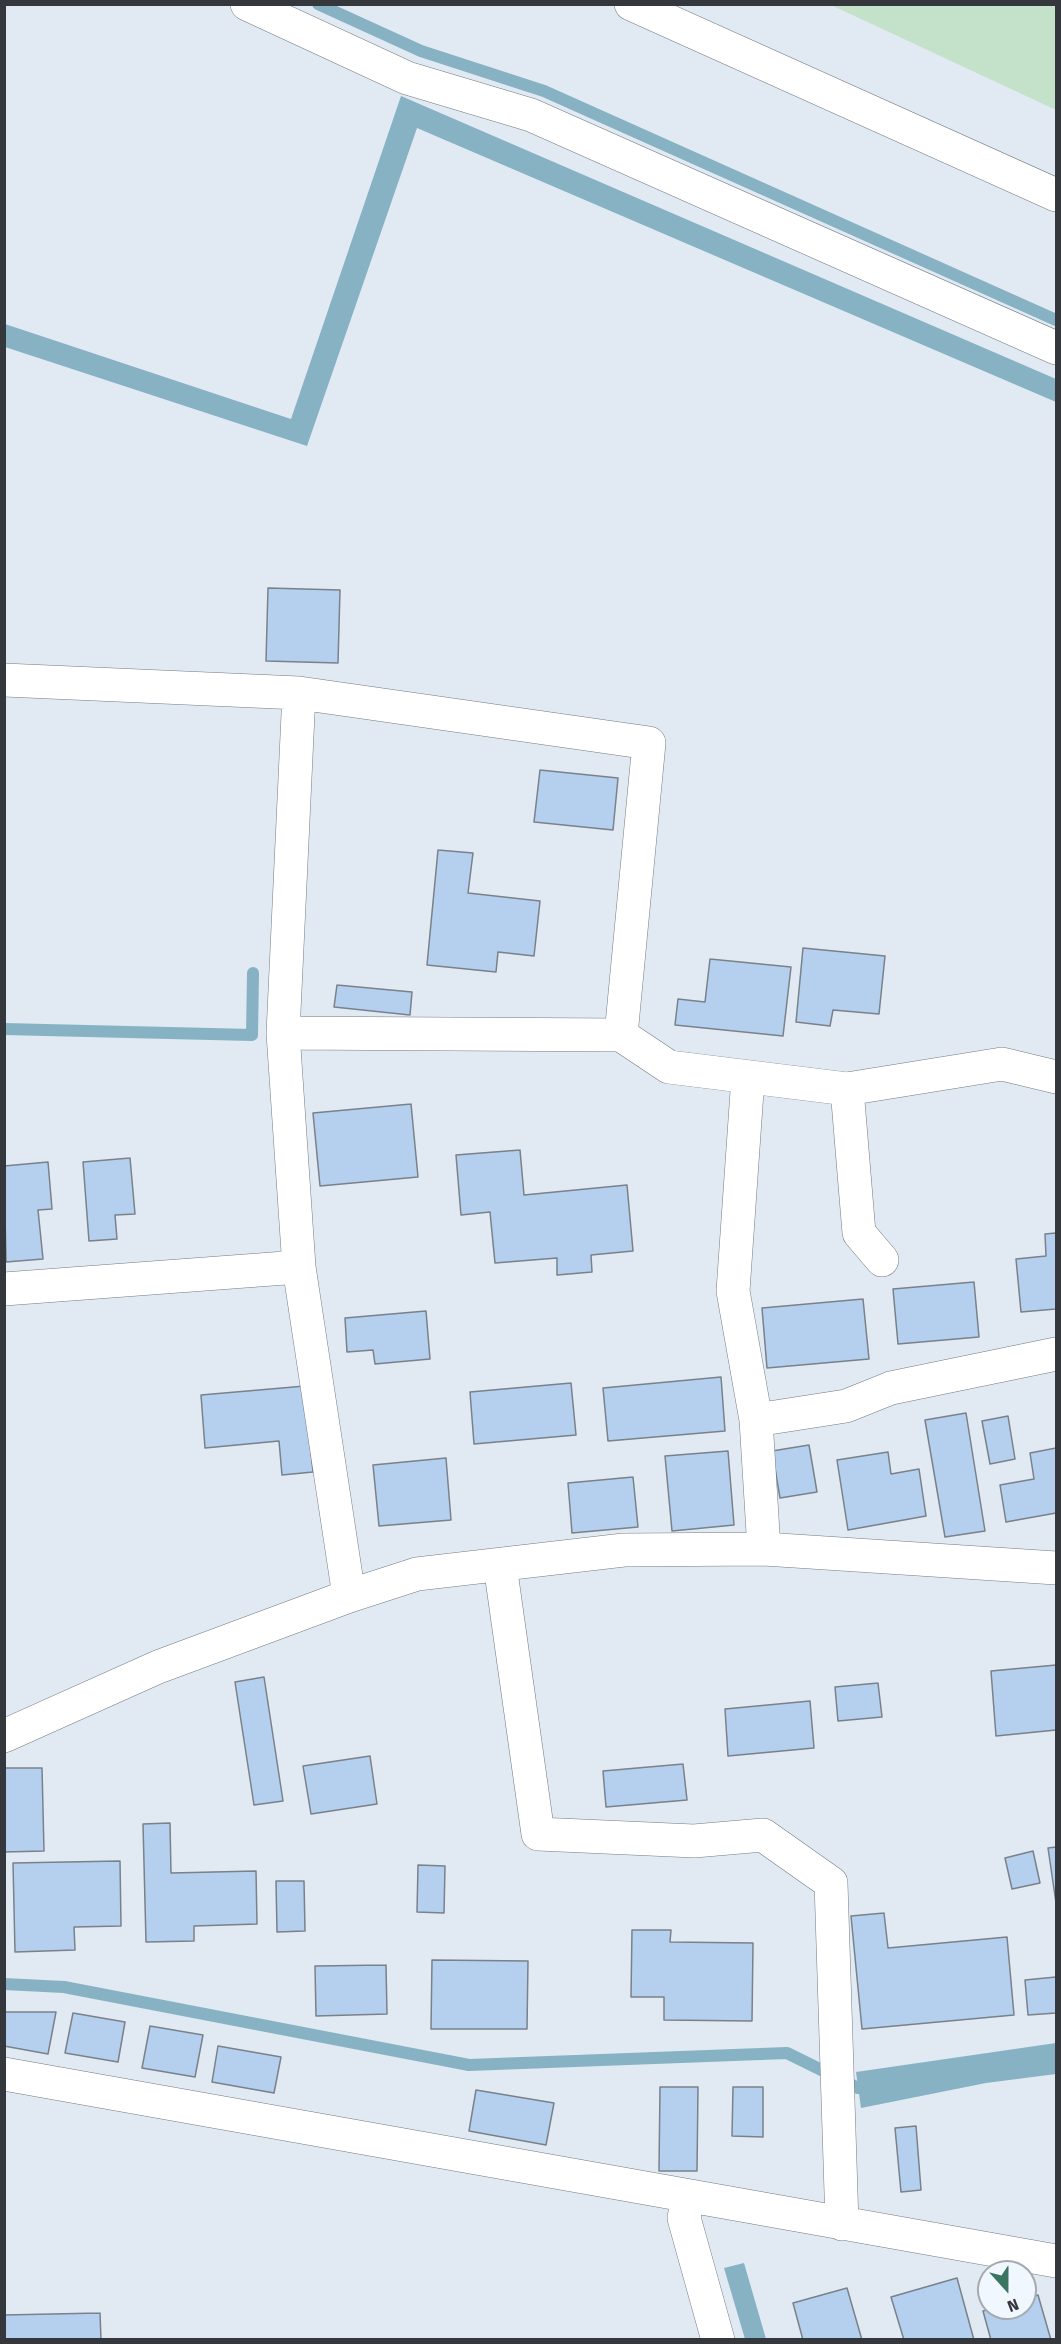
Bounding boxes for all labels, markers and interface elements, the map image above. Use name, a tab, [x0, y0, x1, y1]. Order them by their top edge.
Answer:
north arrow	[977, 2260, 1037, 2320]
text: N	[1005, 2295, 1021, 2316]

